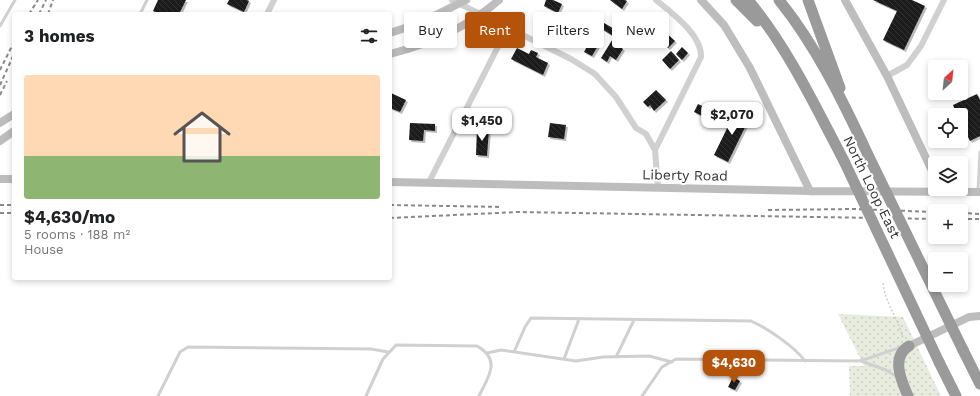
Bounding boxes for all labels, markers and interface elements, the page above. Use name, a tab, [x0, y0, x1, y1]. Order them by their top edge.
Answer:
chip: Buy	[404, 12, 457, 48]
chip: Rent	[465, 12, 525, 48]
chip: Filters	[533, 12, 604, 48]
chip: New	[612, 12, 669, 48]
icon: filters	[358, 25, 380, 47]
text: 3 homes	[24, 26, 95, 46]
north arrow	[928, 60, 968, 100]
map controls	[928, 60, 968, 292]
icon: home	[166, 101, 238, 173]
pin: $2,070	[699, 102, 765, 136]
text: $2,070	[710, 107, 754, 122]
pin: $1,450	[449, 108, 515, 142]
button: locate	[928, 108, 968, 148]
text: $1,450	[461, 113, 503, 128]
street label: North Loop East	[840, 133, 904, 241]
button: layers	[928, 156, 968, 196]
street label: Liberty Road	[642, 166, 728, 184]
button: +	[928, 204, 968, 244]
text: $4,630/mo	[24, 207, 115, 227]
text: 5 rooms · 188 m²	[24, 227, 130, 242]
text: House	[24, 242, 64, 257]
button: −	[928, 252, 968, 292]
pin: $4,630	[701, 350, 767, 384]
text: $4,630	[712, 355, 756, 370]

